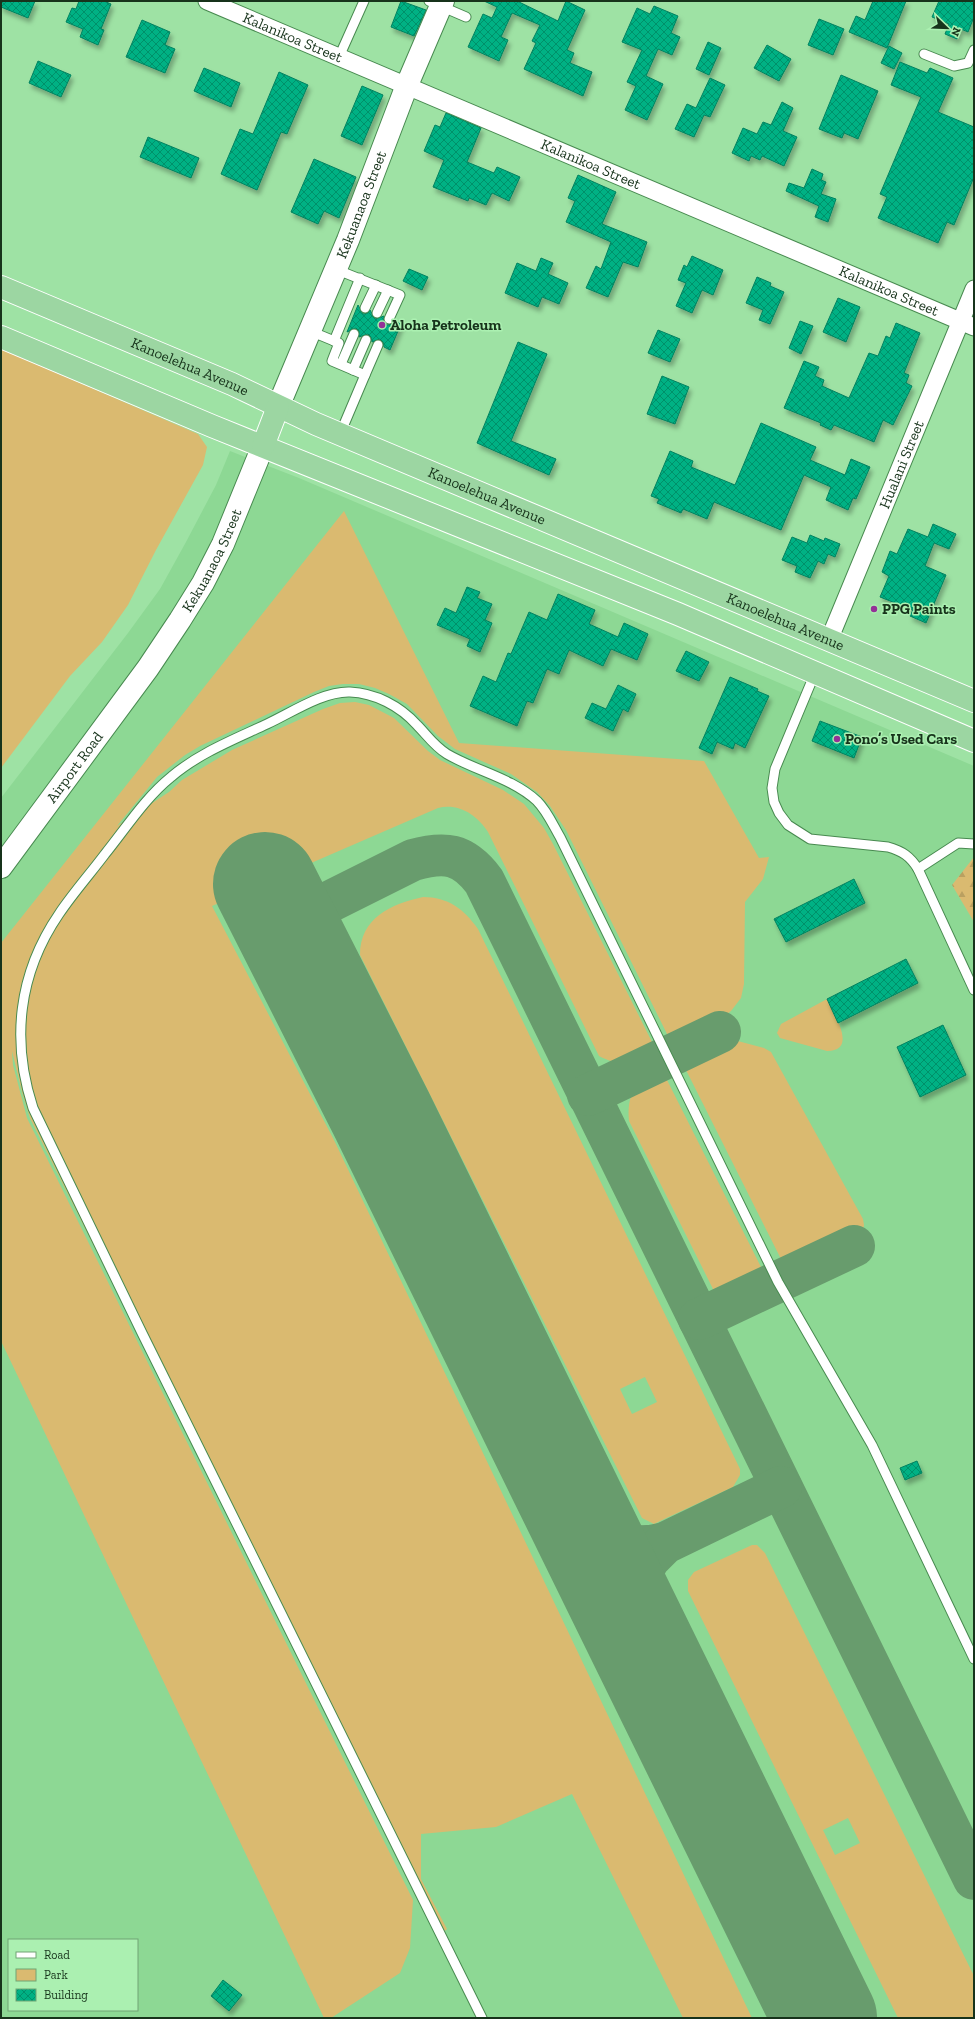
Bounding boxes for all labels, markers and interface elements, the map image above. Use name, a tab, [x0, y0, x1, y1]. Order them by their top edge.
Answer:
street label: Kalanikoa Street	[240, 8, 345, 67]
north arrow	[927, 8, 967, 48]
text: N	[948, 25, 963, 39]
street label: Kalanikoa Street	[538, 135, 644, 193]
street label: Kekuanaoa Street	[332, 148, 390, 261]
street label: Kalanikoa Street	[836, 262, 942, 320]
place label: Aloha Petroleum	[390, 316, 501, 334]
marker: Aloha Petroleum	[377, 320, 387, 330]
street label: Kanoelehua Avenue	[128, 334, 252, 400]
street label: Hualani Street	[875, 417, 928, 511]
street label: Kanoelehua Avenue	[425, 463, 548, 529]
street label: Kekuanaoa Street	[178, 506, 246, 615]
street label: Kanoelehua Avenue	[724, 589, 847, 654]
place label: PPG Paints	[882, 600, 956, 618]
marker: PPG Paints	[869, 604, 879, 614]
street label: Airport Road	[43, 728, 107, 806]
place label: Pono’s Used Cars	[845, 730, 957, 748]
marker: Pono’s Used Cars	[832, 734, 842, 744]
legend	[8, 1939, 138, 2011]
text: Road	[44, 1948, 70, 1962]
text: Park	[44, 1968, 69, 1982]
text: Building	[44, 1988, 88, 2002]

